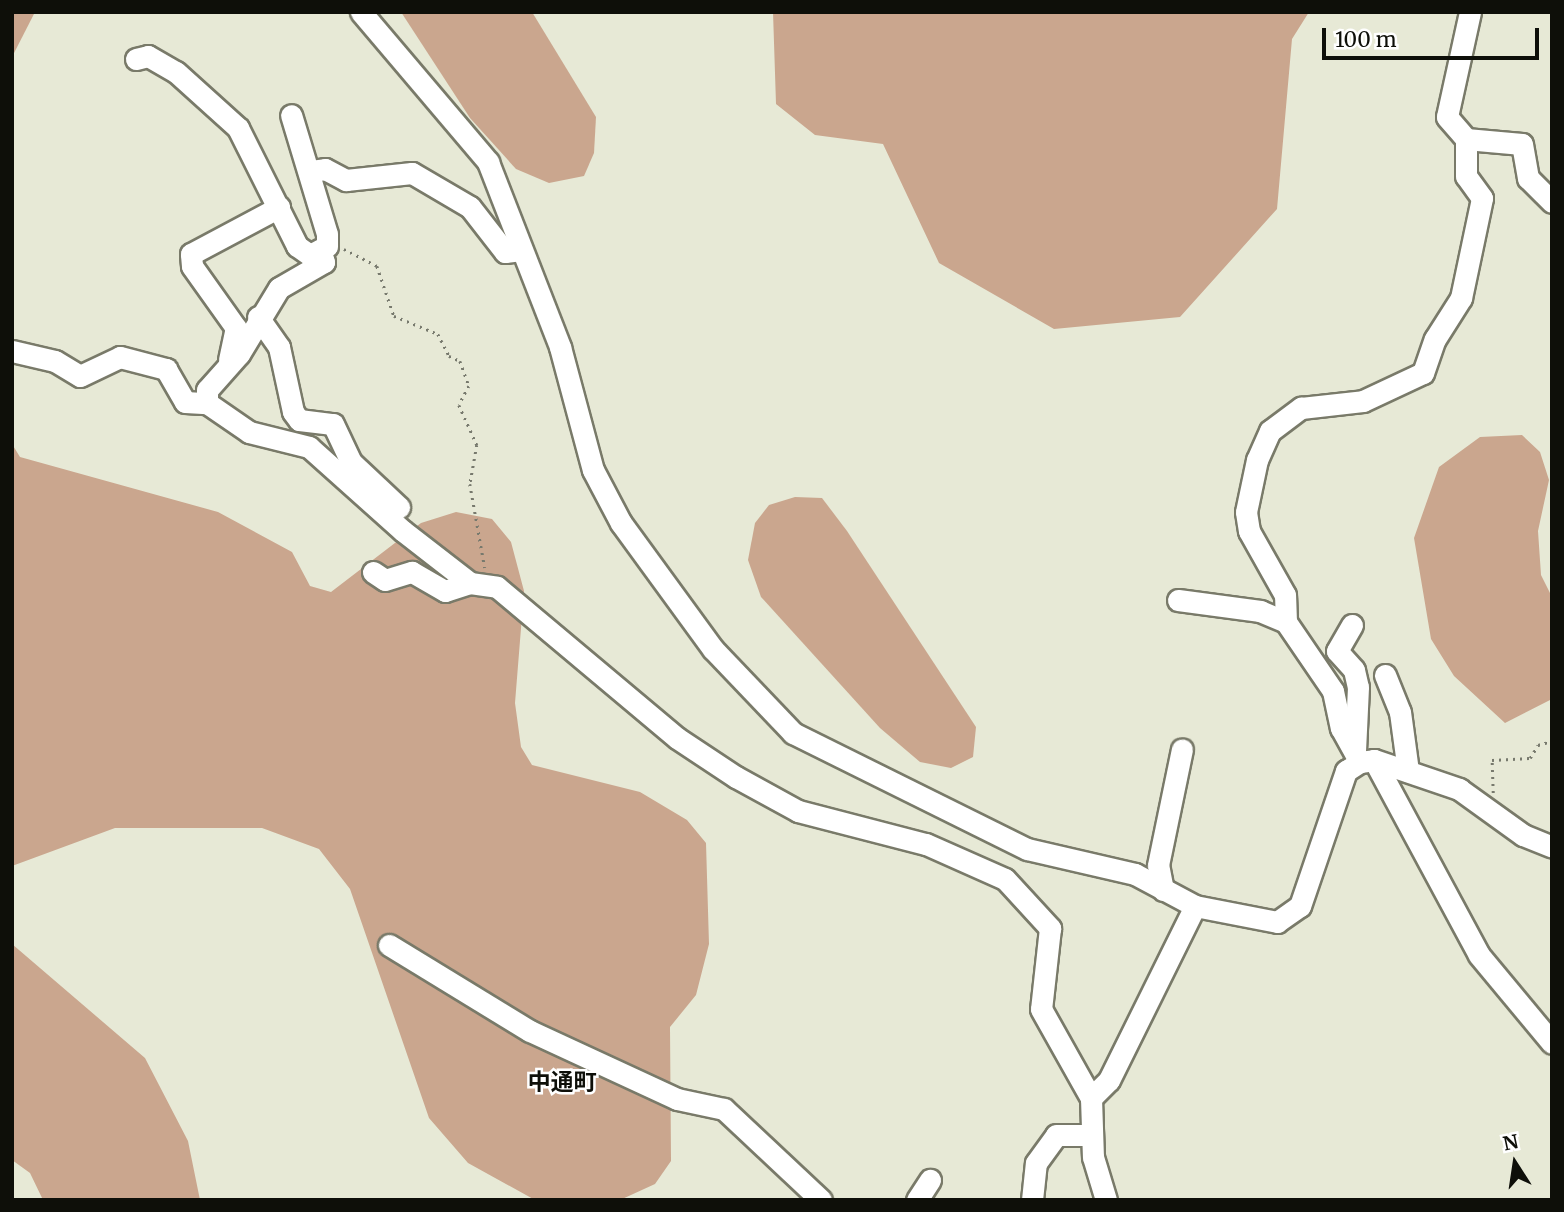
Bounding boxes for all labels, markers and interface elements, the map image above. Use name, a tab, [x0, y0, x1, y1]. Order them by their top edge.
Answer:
scale bar	[1326, 14, 1543, 58]
text: 100 m	[1335, 26, 1397, 53]
district label: 中通町	[528, 1068, 596, 1096]
north arrow	[1480, 1128, 1550, 1198]
text: N	[1501, 1129, 1520, 1156]

